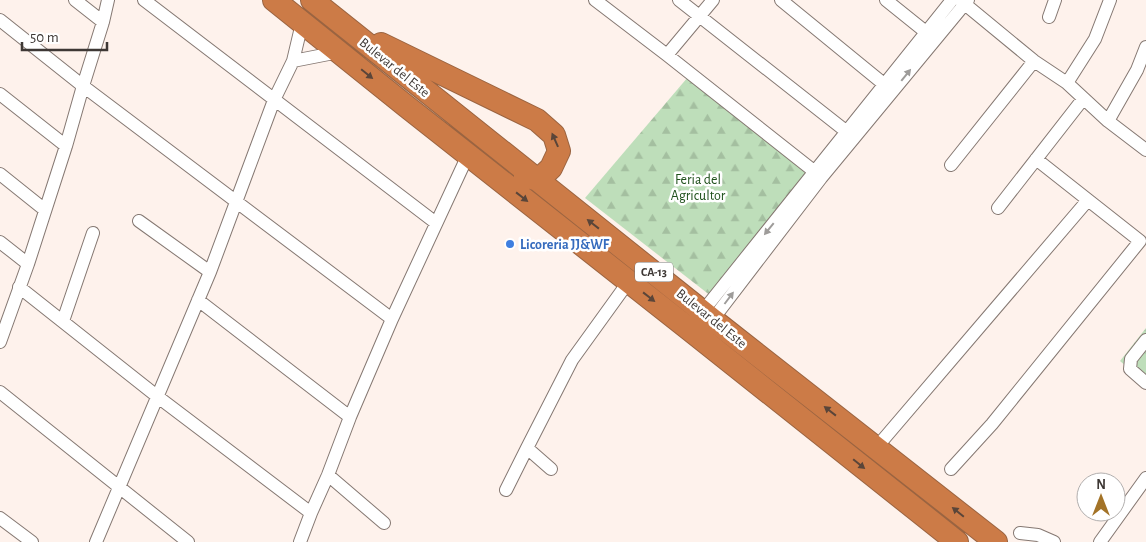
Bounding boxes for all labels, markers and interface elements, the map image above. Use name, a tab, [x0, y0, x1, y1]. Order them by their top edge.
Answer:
scale bar	[22, 20, 108, 52]
text: 50 m	[30, 30, 59, 45]
street label: Bulevar del Este	[357, 35, 432, 100]
one-way arrow	[360, 69, 373, 80]
one-way arrow	[901, 69, 912, 82]
one-way arrow	[551, 132, 559, 147]
park label: Feria del Agricultor	[671, 173, 726, 203]
one-way arrow	[515, 192, 528, 202]
one-way arrow	[587, 218, 600, 229]
one-way arrow	[763, 222, 774, 235]
marker: Licoreria JJ&WF	[504, 238, 516, 250]
place label: Licoreria JJ&WF	[520, 238, 610, 252]
road number: CA-13	[635, 262, 673, 282]
street label: Bulevar del Este	[674, 286, 749, 351]
one-way arrow	[642, 292, 655, 303]
one-way arrow	[724, 292, 735, 305]
one-way arrow	[824, 406, 837, 417]
one-way arrow	[852, 458, 865, 469]
north arrow	[1076, 472, 1126, 522]
text: N	[1096, 478, 1106, 492]
one-way arrow	[952, 506, 965, 517]

